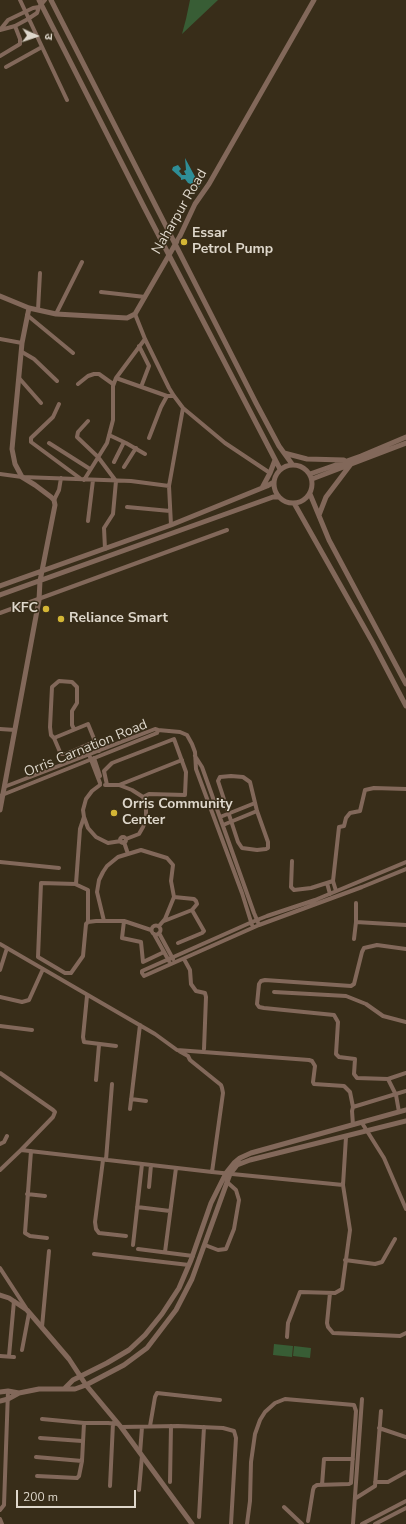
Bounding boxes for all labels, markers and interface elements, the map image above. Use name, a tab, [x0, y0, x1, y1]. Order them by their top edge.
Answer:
north arrow	[16, 16, 56, 56]
text: उ	[41, 33, 56, 40]
street label: Naharpur Road	[149, 167, 211, 257]
place label: Essar Petrol Pump	[192, 226, 273, 258]
marker: Essar Petrol Pump	[179, 237, 189, 247]
place label: KFC	[12, 601, 38, 617]
marker: KFC	[41, 604, 51, 614]
place label: Reliance Smart	[69, 611, 168, 627]
marker: Reliance Smart	[56, 614, 66, 624]
street label: Orris Carnation Road	[22, 717, 150, 781]
place label: Orris Community Center	[122, 797, 233, 830]
marker: Orris Community Center	[109, 808, 119, 818]
scale bar	[18, 1482, 138, 1508]
text: 200 m	[23, 1489, 58, 1505]

